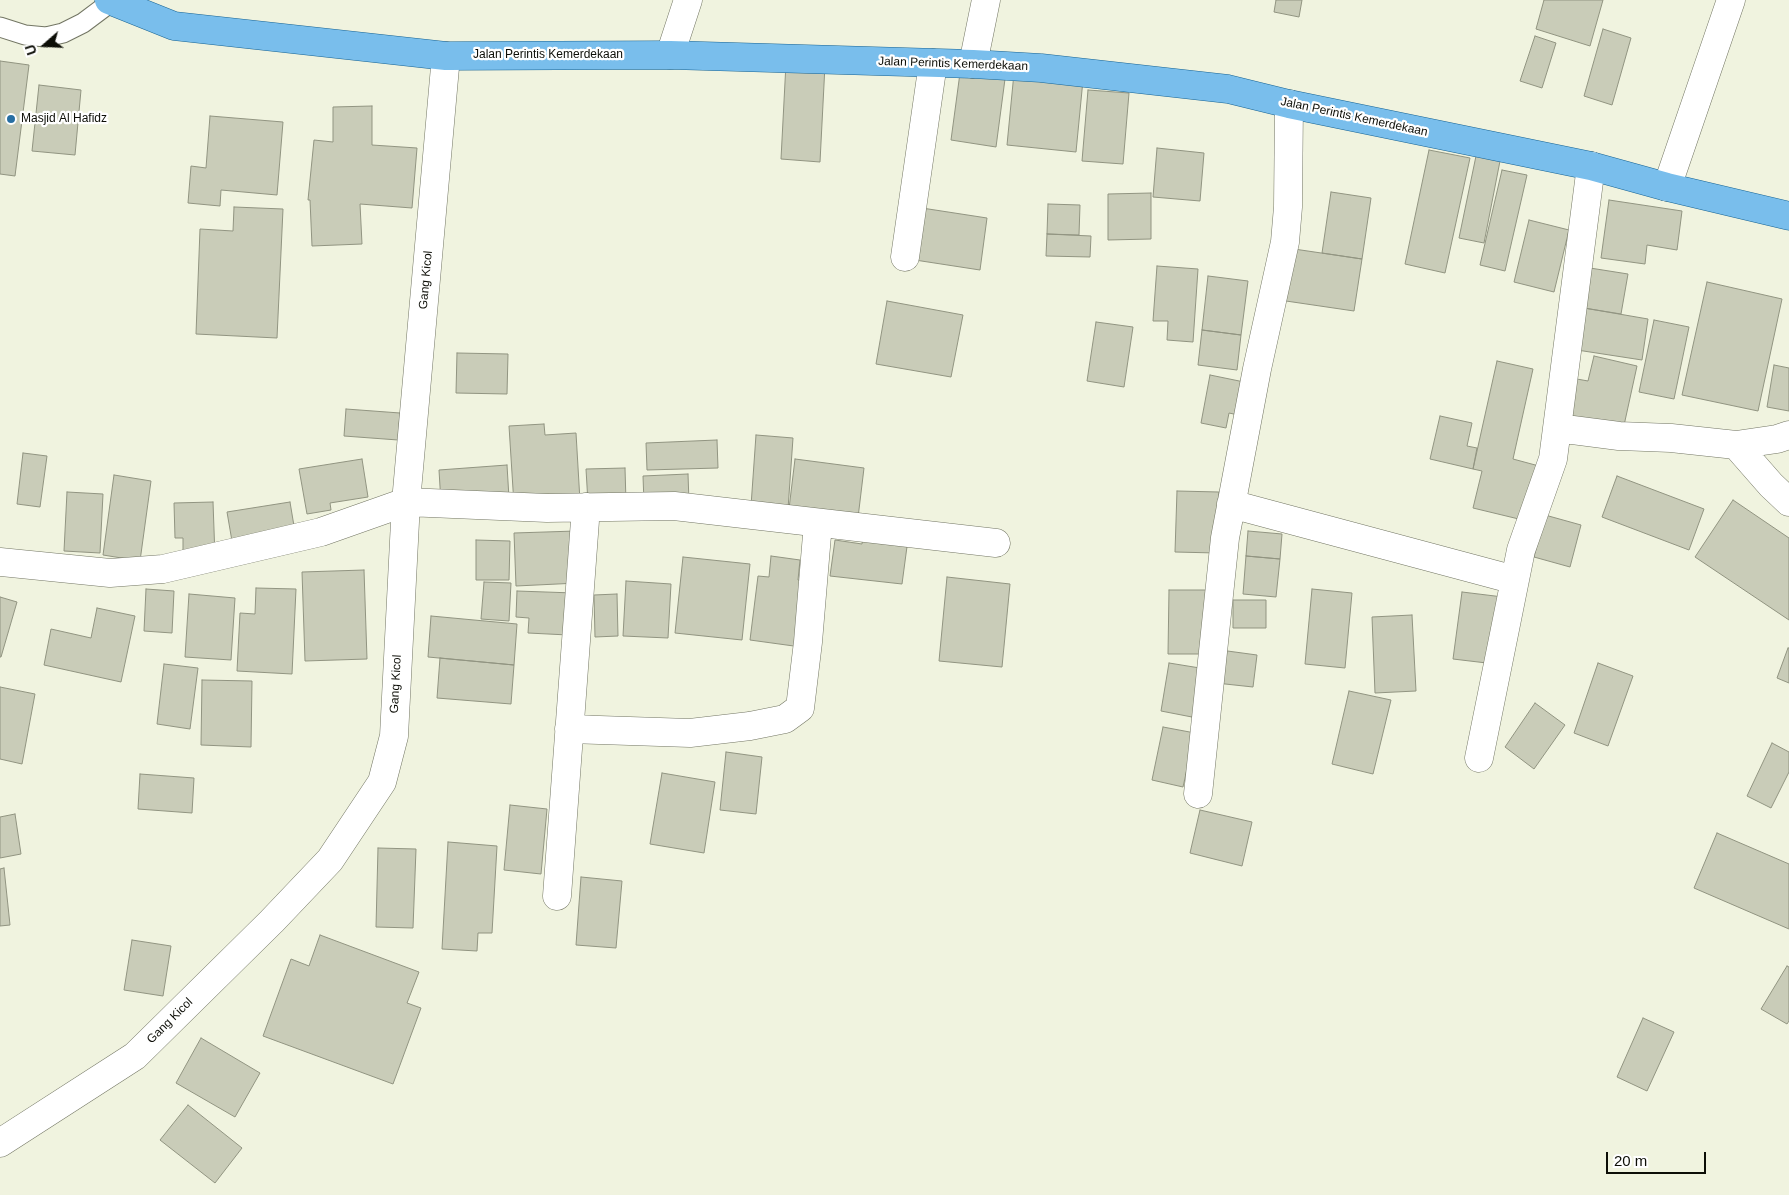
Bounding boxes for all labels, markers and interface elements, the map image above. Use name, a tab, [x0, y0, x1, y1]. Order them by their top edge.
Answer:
north arrow	[20, 20, 70, 70]
text: U	[22, 42, 40, 57]
street label: Jalan Perintis Kemerdekaan	[473, 48, 623, 62]
street label: Jalan Perintis Kemerdekaan	[878, 54, 1028, 74]
street label: Jalan Perintis Kemerdekaan	[1279, 94, 1429, 140]
place label: Masjid Al Hafidz	[21, 112, 107, 126]
marker: Masjid Al Hafidz	[5, 113, 17, 125]
street label: Gang Kicol	[416, 250, 436, 310]
street label: Gang Kicol	[387, 654, 405, 714]
street label: Gang Kicol	[144, 995, 196, 1047]
scale bar	[1609, 1142, 1709, 1174]
text: 20 m	[1614, 1152, 1647, 1169]

